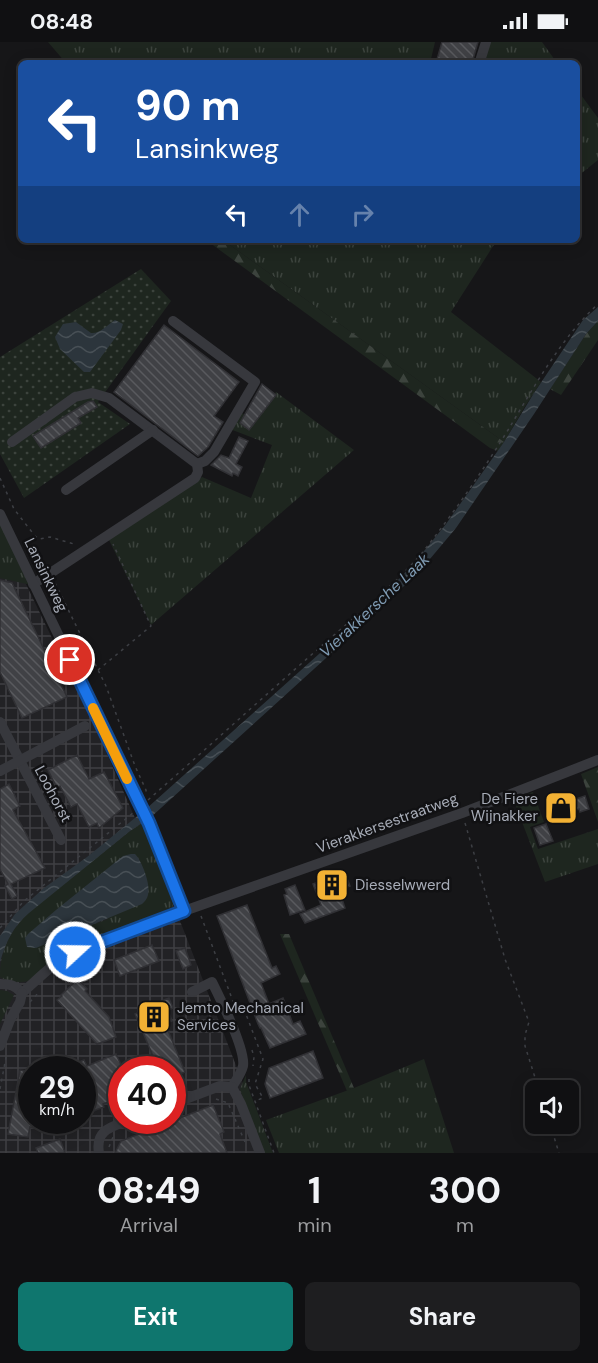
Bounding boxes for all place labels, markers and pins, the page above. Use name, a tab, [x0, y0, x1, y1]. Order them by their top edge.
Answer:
pin	[44, 634, 95, 685]
place label: De Fiere Wijnakker	[471, 789, 538, 826]
shop icon: De Fiere Wijnakker	[543, 790, 579, 826]
building icon: Diesselwwerd	[314, 867, 350, 903]
place label: Diesselwwerd	[355, 875, 450, 895]
place label: Jemto Mechanical Services	[177, 998, 304, 1035]
building icon: Jemto Mechanical Services	[136, 999, 172, 1035]

